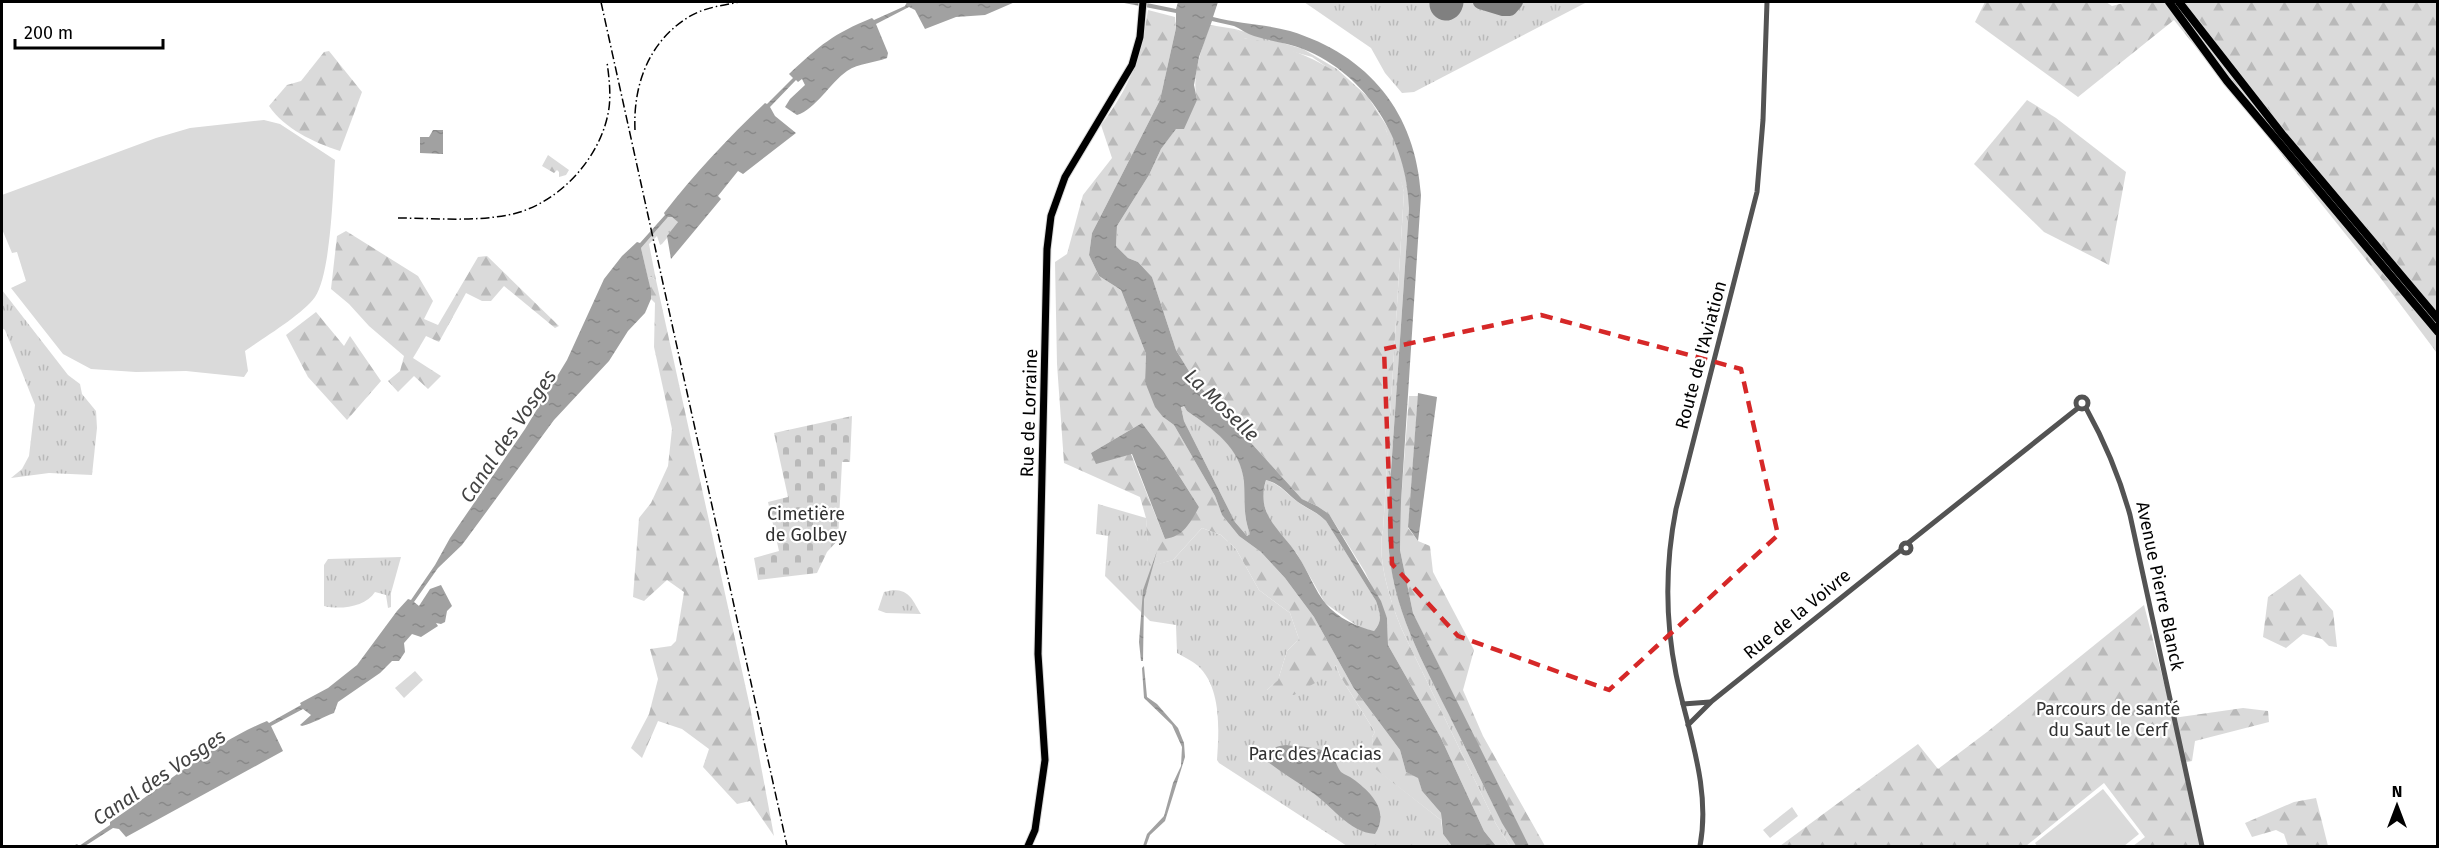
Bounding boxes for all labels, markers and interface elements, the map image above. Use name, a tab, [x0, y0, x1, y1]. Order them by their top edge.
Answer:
scale bar	[15, 12, 164, 50]
text: 200 m	[24, 22, 73, 44]
street label: Route de l'Aviation	[1671, 278, 1731, 432]
street label: Rue de Lorraine	[1016, 348, 1042, 478]
water label: La Moselle	[1180, 364, 1264, 446]
water label: Canal des Vosges	[455, 365, 561, 507]
street label: Avenue Pierre Blanck	[2131, 500, 2189, 673]
park label: Cimetière de Golbey	[765, 503, 847, 546]
street label: Rue de la Voivre	[1739, 564, 1855, 664]
park label: Parcours de santé du Saut le Cerf	[2036, 698, 2180, 741]
water label: Canal des Vosges	[88, 724, 230, 830]
park label: Parc des Acacias	[1248, 743, 1382, 765]
north arrow	[2367, 776, 2427, 836]
text: N	[2392, 782, 2402, 801]

